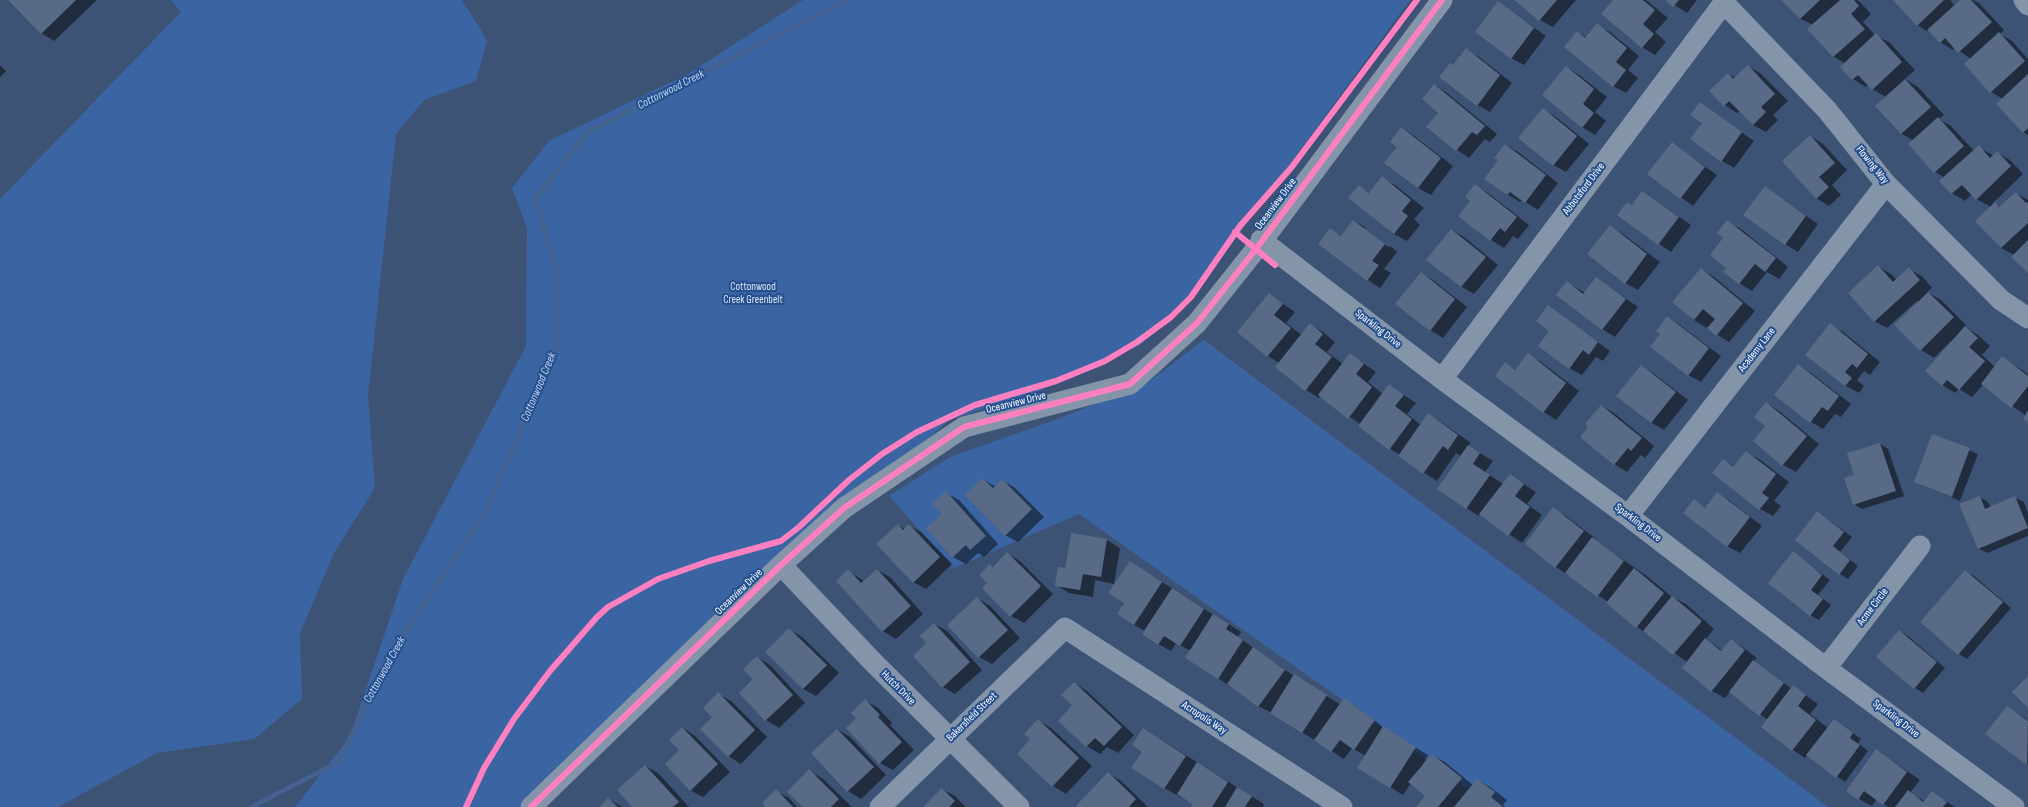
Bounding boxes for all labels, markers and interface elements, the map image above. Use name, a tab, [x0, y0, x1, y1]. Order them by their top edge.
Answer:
water label: Cottonwood Creek	[635, 67, 707, 113]
street label: Flowing Way	[1853, 143, 1891, 187]
street label: Abbotsford Drive	[1560, 160, 1608, 218]
street label: Oceanview Drive	[1252, 176, 1300, 232]
park label: Cottonwood Creek Greenbelt	[723, 280, 783, 306]
street label: Sparkling Drive	[1352, 307, 1404, 351]
street label: Academy Lane	[1736, 325, 1778, 375]
water label: Cottonwood Creek	[518, 350, 560, 424]
street label: Oceanview Drive	[985, 389, 1047, 417]
street label: Sparkling Drive	[1612, 501, 1664, 545]
street label: Oceanview Drive	[713, 566, 765, 618]
street label: Acme Circle	[1855, 586, 1891, 628]
water label: Cottonwood Creek	[361, 634, 409, 706]
street label: Hutch Drive	[878, 668, 918, 708]
street label: Bakersfield Street	[944, 690, 1000, 744]
street label: Sparkling Drive	[1870, 697, 1922, 741]
street label: Acropolis Way	[1179, 699, 1229, 737]

